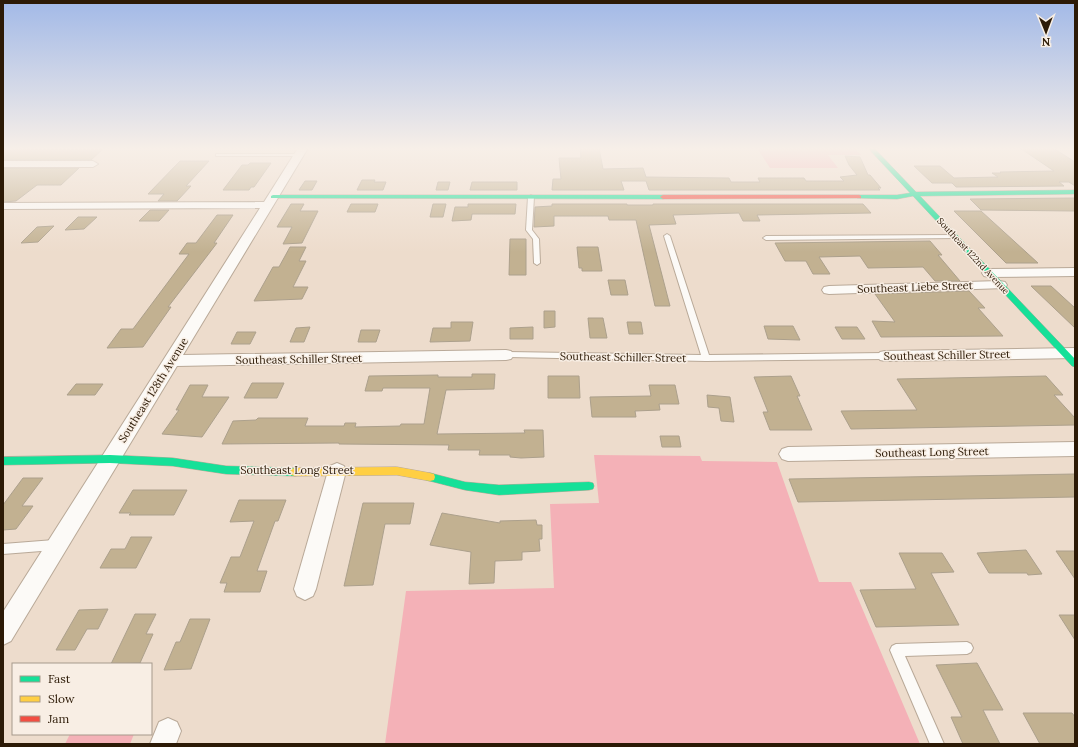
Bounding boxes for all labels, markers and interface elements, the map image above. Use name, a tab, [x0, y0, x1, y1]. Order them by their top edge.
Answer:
north arrow	[1026, 12, 1066, 52]
text: N	[1041, 35, 1051, 49]
street label: Southeast 122nd Avenue	[935, 215, 1012, 296]
street label: Southeast Liebe Street	[857, 278, 974, 296]
street label: Southeast 128th Avenue	[115, 335, 191, 445]
street label: Southeast Schiller Street	[884, 347, 1011, 363]
street label: Southeast Schiller Street	[560, 349, 687, 365]
street label: Southeast Schiller Street	[236, 351, 363, 367]
street label: Southeast Long Street	[875, 444, 990, 460]
street label: Southeast Long Street	[240, 463, 355, 477]
legend	[12, 663, 152, 735]
text: Fast	[48, 671, 71, 686]
text: Slow	[48, 691, 75, 706]
text: Jam	[47, 711, 69, 726]

